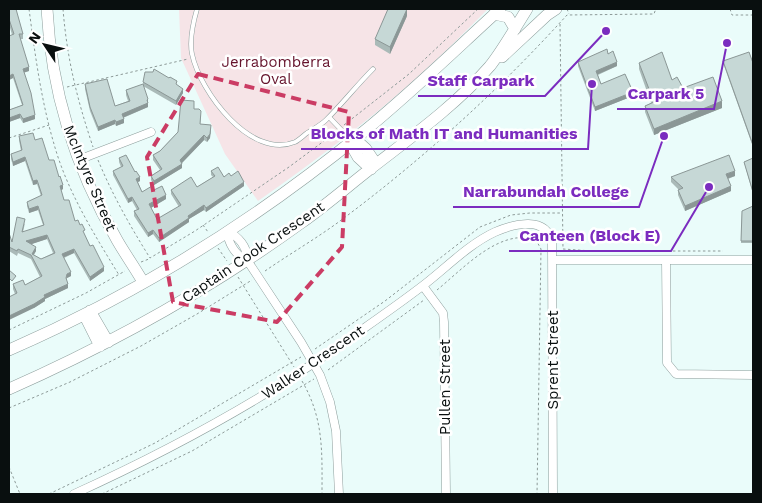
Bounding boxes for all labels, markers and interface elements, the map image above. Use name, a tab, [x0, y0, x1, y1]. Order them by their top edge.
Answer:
north arrow	[20, 20, 70, 70]
text: N	[25, 29, 44, 46]
park label: Jerrabomberra Oval	[222, 53, 331, 88]
callout: Staff Carpark	[418, 65, 545, 96]
text: Staff Carpark	[427, 71, 535, 90]
callout: Carpark 5	[617, 78, 714, 109]
text: Carpark 5	[628, 84, 704, 103]
callout: Blocks of Math IT and Humanities	[301, 118, 588, 149]
street label: McIntyre Street	[60, 122, 121, 234]
text: Blocks of Math IT and Humanities	[310, 124, 578, 143]
callout: Narrabundah College	[453, 176, 639, 207]
text: Narrabundah College	[463, 182, 629, 201]
street label: Captain Cook Crescent	[178, 197, 328, 306]
callout: Canteen (Block E)	[509, 220, 671, 251]
text: Canteen (Block E)	[519, 226, 661, 245]
street label: Sprent Street	[544, 310, 562, 410]
street label: Walker Crescent	[258, 321, 368, 403]
street label: Pullen Street	[436, 338, 454, 435]

